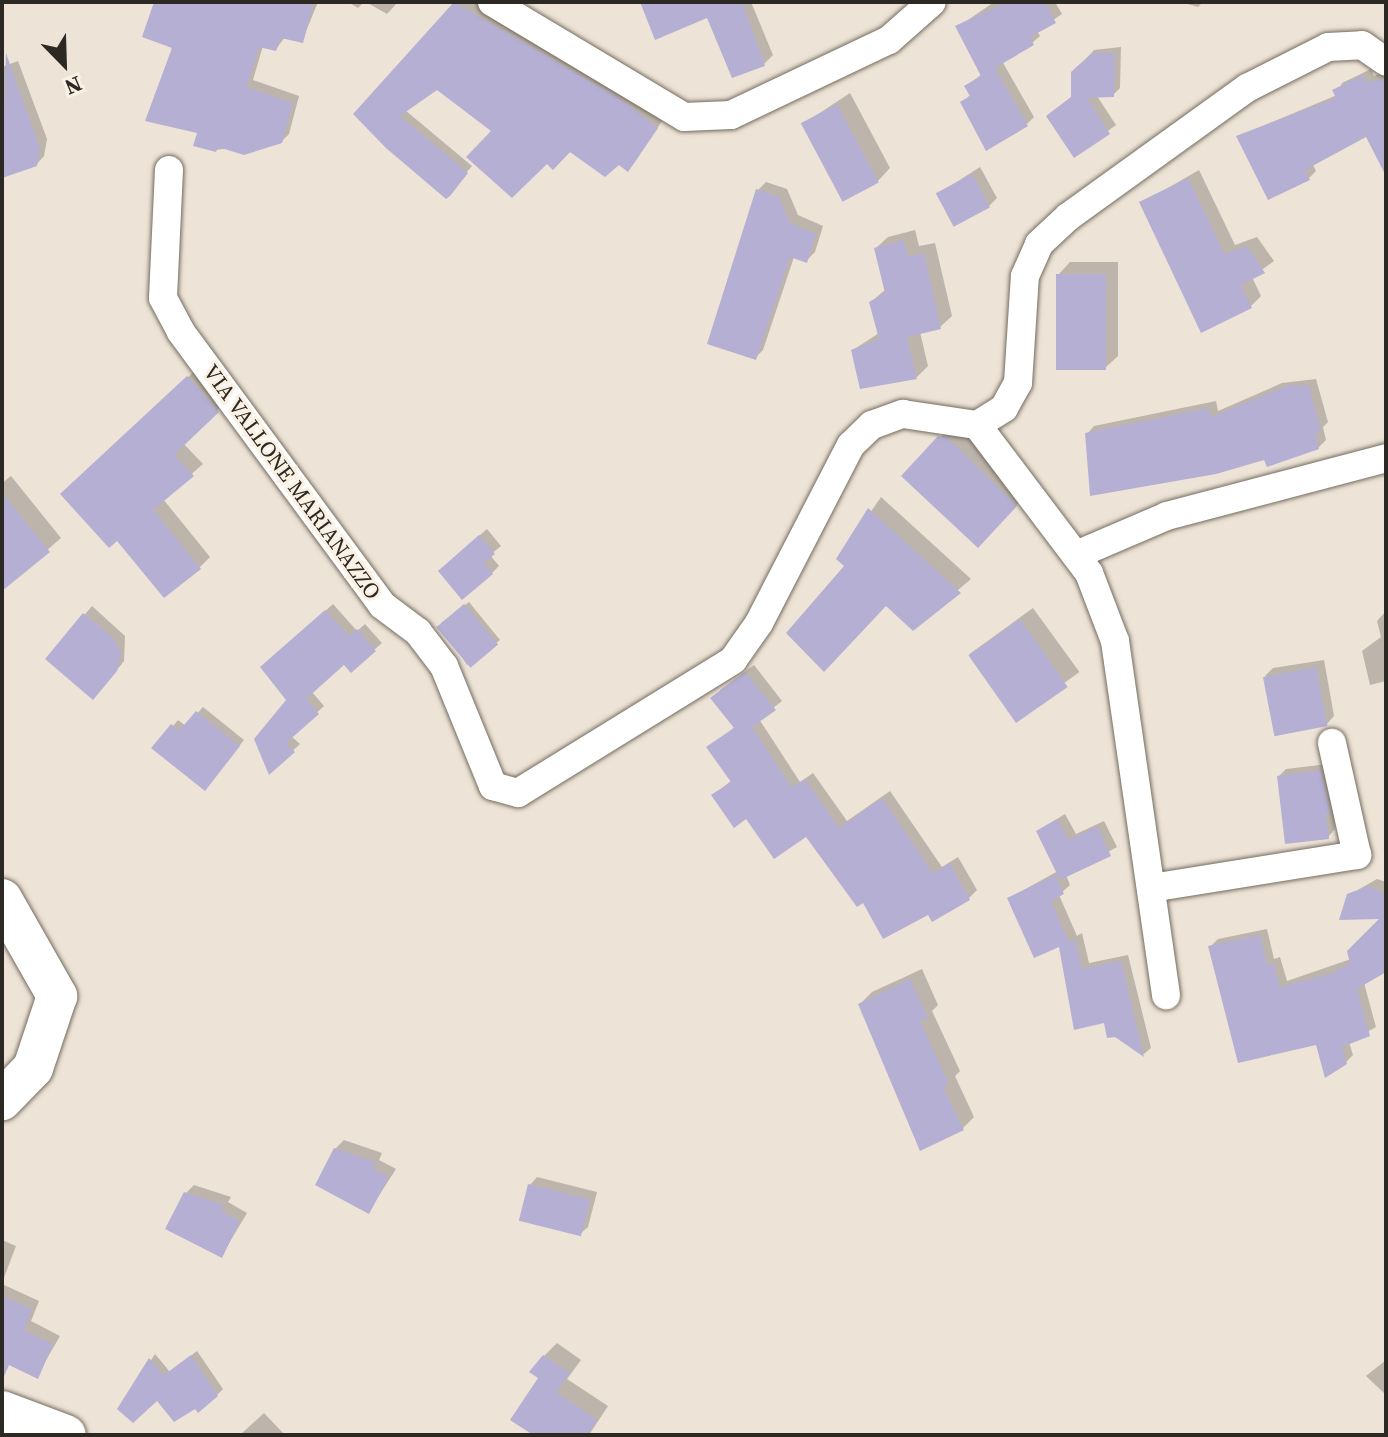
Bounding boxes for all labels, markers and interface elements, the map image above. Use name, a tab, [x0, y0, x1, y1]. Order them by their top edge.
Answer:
north arrow	[24, 24, 104, 104]
text: N	[60, 69, 87, 103]
street label: VIA VALLONE MARIANAZZO	[198, 359, 386, 605]

